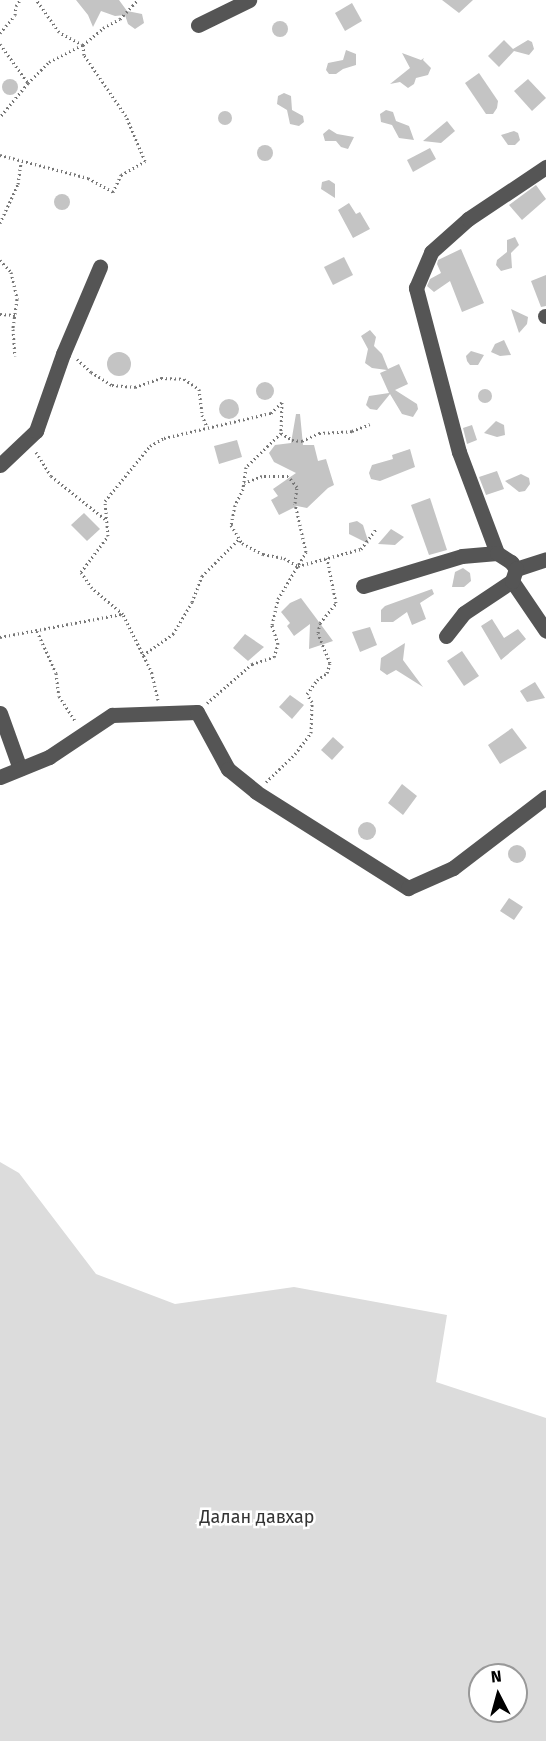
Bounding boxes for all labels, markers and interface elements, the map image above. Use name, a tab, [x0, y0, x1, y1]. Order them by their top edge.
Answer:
park label: Далан давхар	[199, 1506, 315, 1528]
north arrow	[468, 1663, 528, 1723]
text: N	[490, 1667, 503, 1687]

